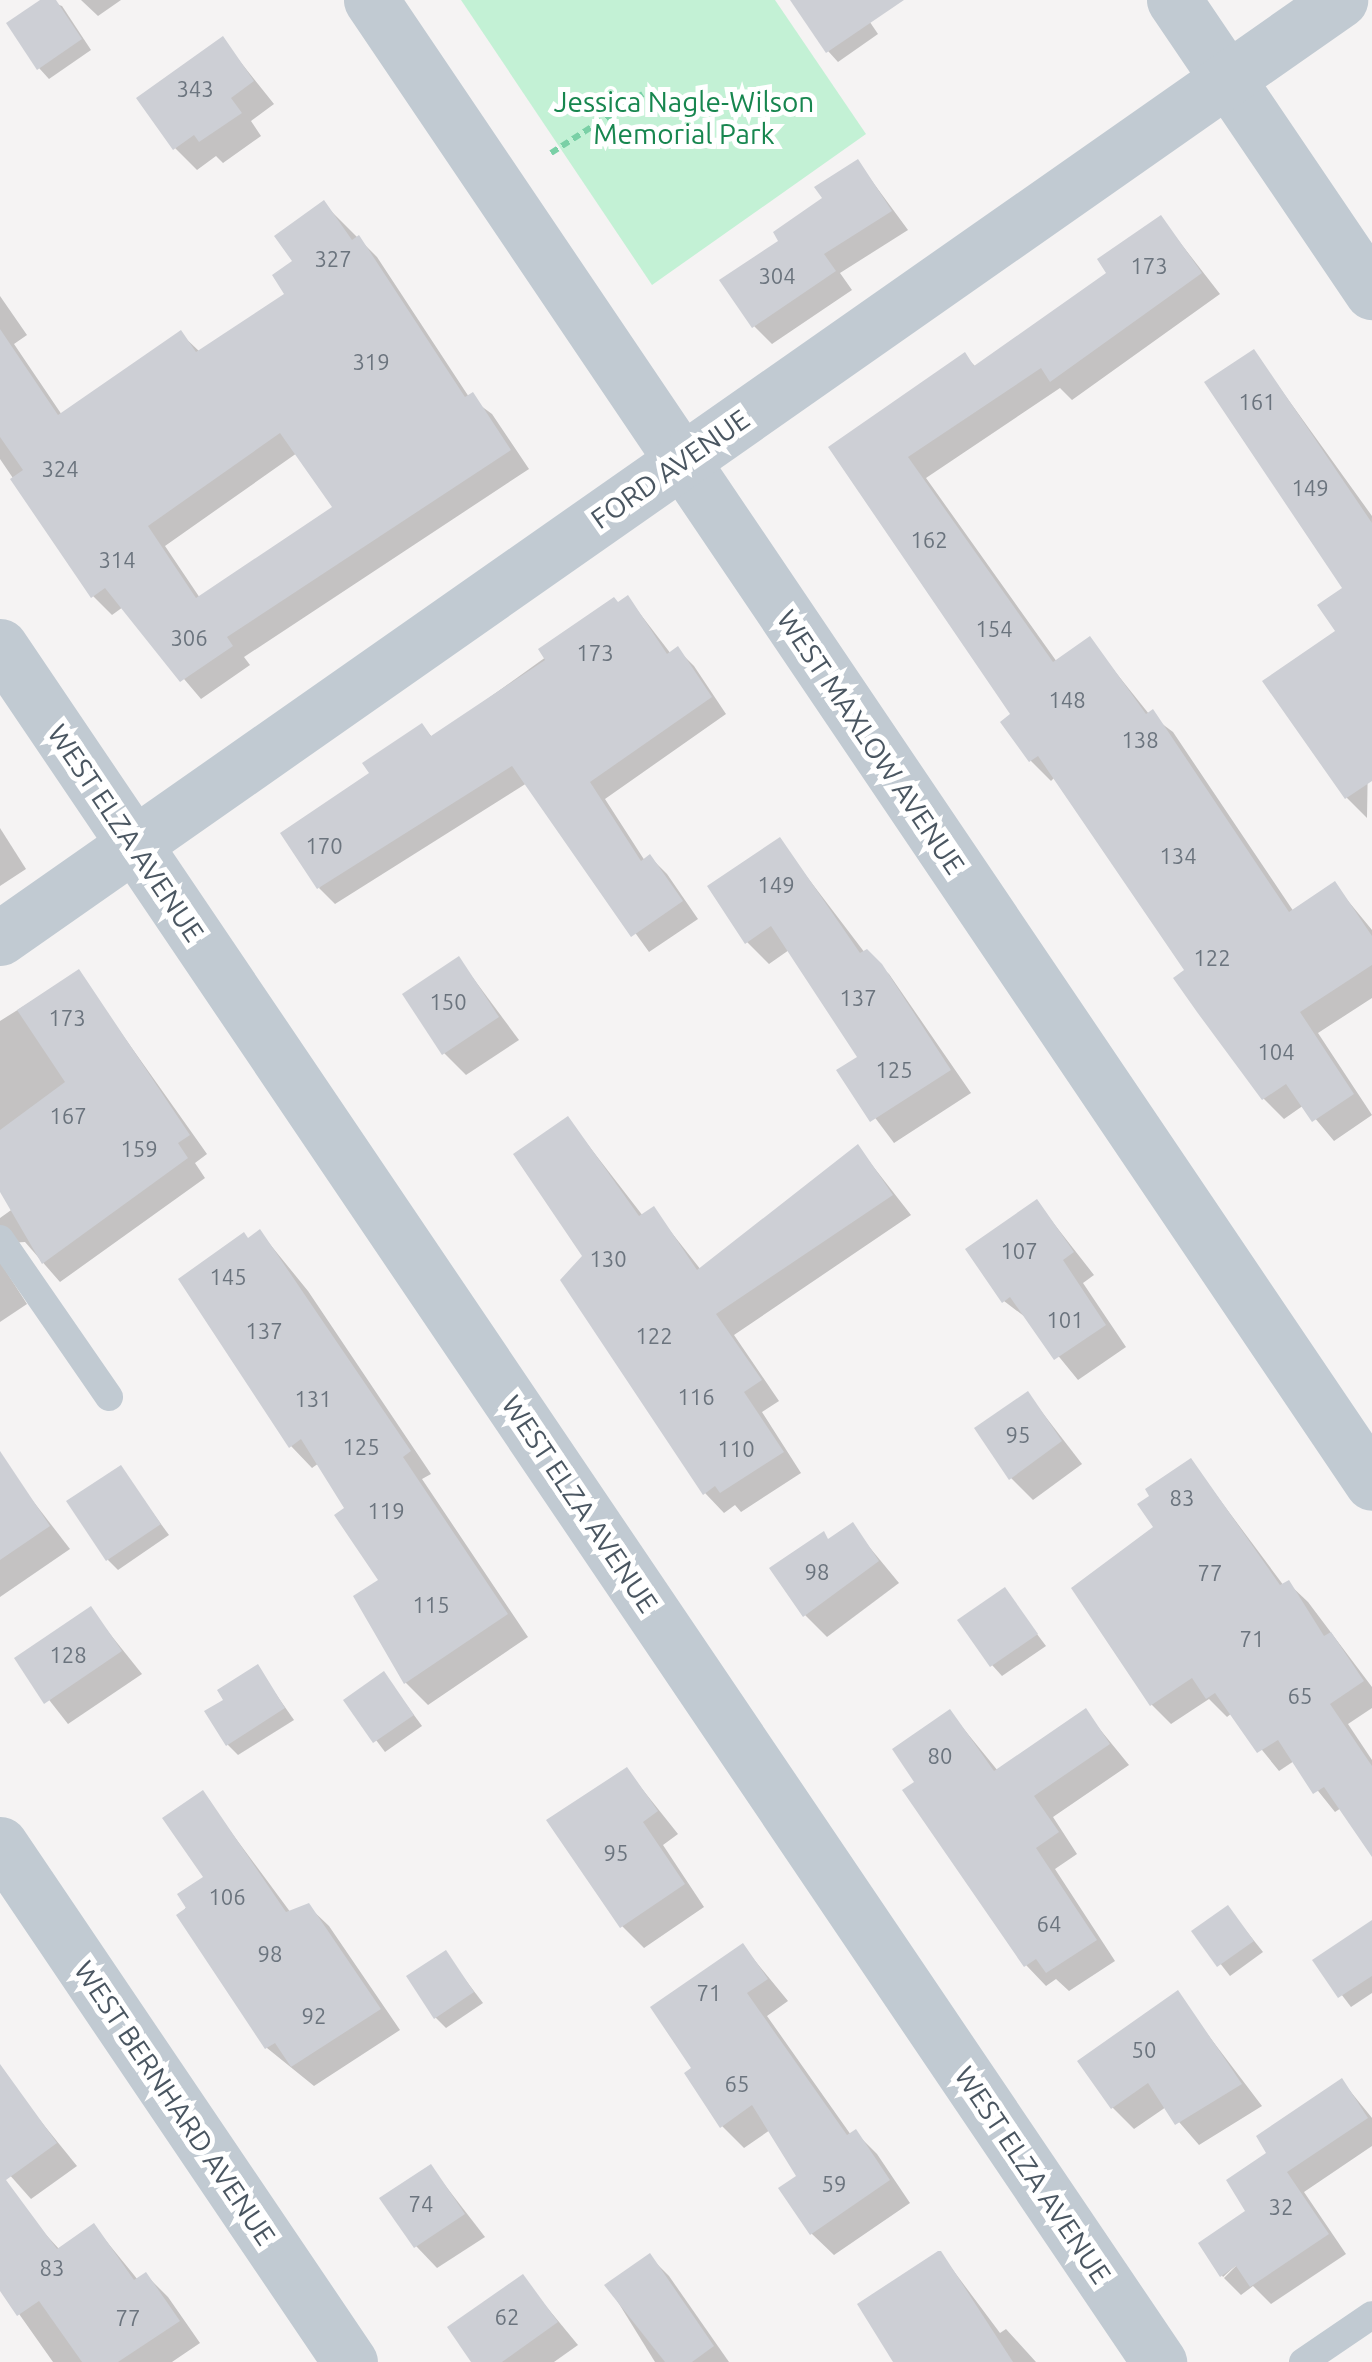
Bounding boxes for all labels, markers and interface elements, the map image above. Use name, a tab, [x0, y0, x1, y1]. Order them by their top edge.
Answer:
house number: 343	[176, 76, 214, 102]
park label: Jessica Nagle-Wilson Memorial Park	[554, 85, 814, 151]
house number: 327	[314, 246, 352, 272]
house number: 173	[1130, 253, 1168, 279]
house number: 304	[758, 263, 796, 289]
house number: 319	[352, 349, 390, 375]
house number: 161	[1238, 389, 1276, 415]
street label: FORD AVENUE	[585, 402, 755, 536]
house number: 324	[41, 456, 79, 482]
house number: 149	[1291, 475, 1329, 501]
house number: 162	[910, 527, 948, 553]
house number: 314	[98, 547, 136, 573]
street label: WEST MAXLOW AVENUE	[770, 604, 972, 880]
house number: 154	[975, 616, 1013, 642]
house number: 306	[170, 625, 208, 651]
house number: 173	[576, 640, 614, 666]
house number: 148	[1048, 687, 1086, 713]
street label: WEST ELZA AVENUE	[41, 718, 211, 948]
house number: 138	[1121, 727, 1159, 753]
house number: 170	[305, 833, 343, 859]
house number: 134	[1159, 843, 1197, 869]
house number: 149	[757, 872, 795, 898]
house number: 122	[1193, 945, 1231, 971]
house number: 137	[839, 985, 877, 1011]
house number: 150	[429, 989, 467, 1015]
house number: 173	[48, 1005, 86, 1031]
house number: 104	[1257, 1039, 1295, 1065]
house number: 125	[875, 1057, 913, 1083]
house number: 167	[49, 1103, 87, 1129]
house number: 159	[120, 1136, 158, 1162]
house number: 107	[1000, 1238, 1038, 1264]
house number: 130	[589, 1246, 627, 1272]
house number: 145	[209, 1264, 247, 1290]
house number: 101	[1046, 1307, 1084, 1333]
house number: 137	[245, 1318, 283, 1344]
house number: 122	[635, 1323, 673, 1349]
house number: 116	[677, 1384, 715, 1410]
house number: 131	[294, 1386, 332, 1412]
street label: WEST ELZA AVENUE	[495, 1389, 665, 1619]
house number: 95	[1006, 1422, 1030, 1448]
house number: 125	[342, 1434, 380, 1460]
house number: 110	[717, 1436, 755, 1462]
house number: 83	[1170, 1485, 1194, 1511]
house number: 119	[367, 1498, 405, 1524]
house number: 98	[805, 1559, 829, 1585]
house number: 77	[1198, 1560, 1222, 1586]
house number: 115	[412, 1592, 450, 1618]
house number: 71	[1240, 1626, 1264, 1652]
house number: 128	[49, 1642, 87, 1668]
house number: 65	[1288, 1683, 1312, 1709]
house number: 80	[928, 1743, 952, 1769]
house number: 95	[604, 1840, 628, 1866]
house number: 106	[208, 1884, 246, 1910]
house number: 64	[1037, 1911, 1061, 1937]
house number: 98	[258, 1941, 282, 1967]
street label: WEST BERNHARD AVENUE	[67, 1955, 283, 2251]
house number: 71	[697, 1980, 721, 2006]
house number: 92	[302, 2003, 326, 2029]
house number: 50	[1132, 2037, 1156, 2063]
street label: WEST ELZA AVENUE	[948, 2060, 1118, 2290]
house number: 65	[725, 2071, 749, 2097]
house number: 59	[822, 2171, 846, 2197]
house number: 74	[409, 2191, 433, 2217]
house number: 32	[1269, 2194, 1293, 2220]
house number: 83	[40, 2255, 64, 2281]
house number: 62	[495, 2304, 519, 2330]
house number: 77	[116, 2305, 140, 2331]

